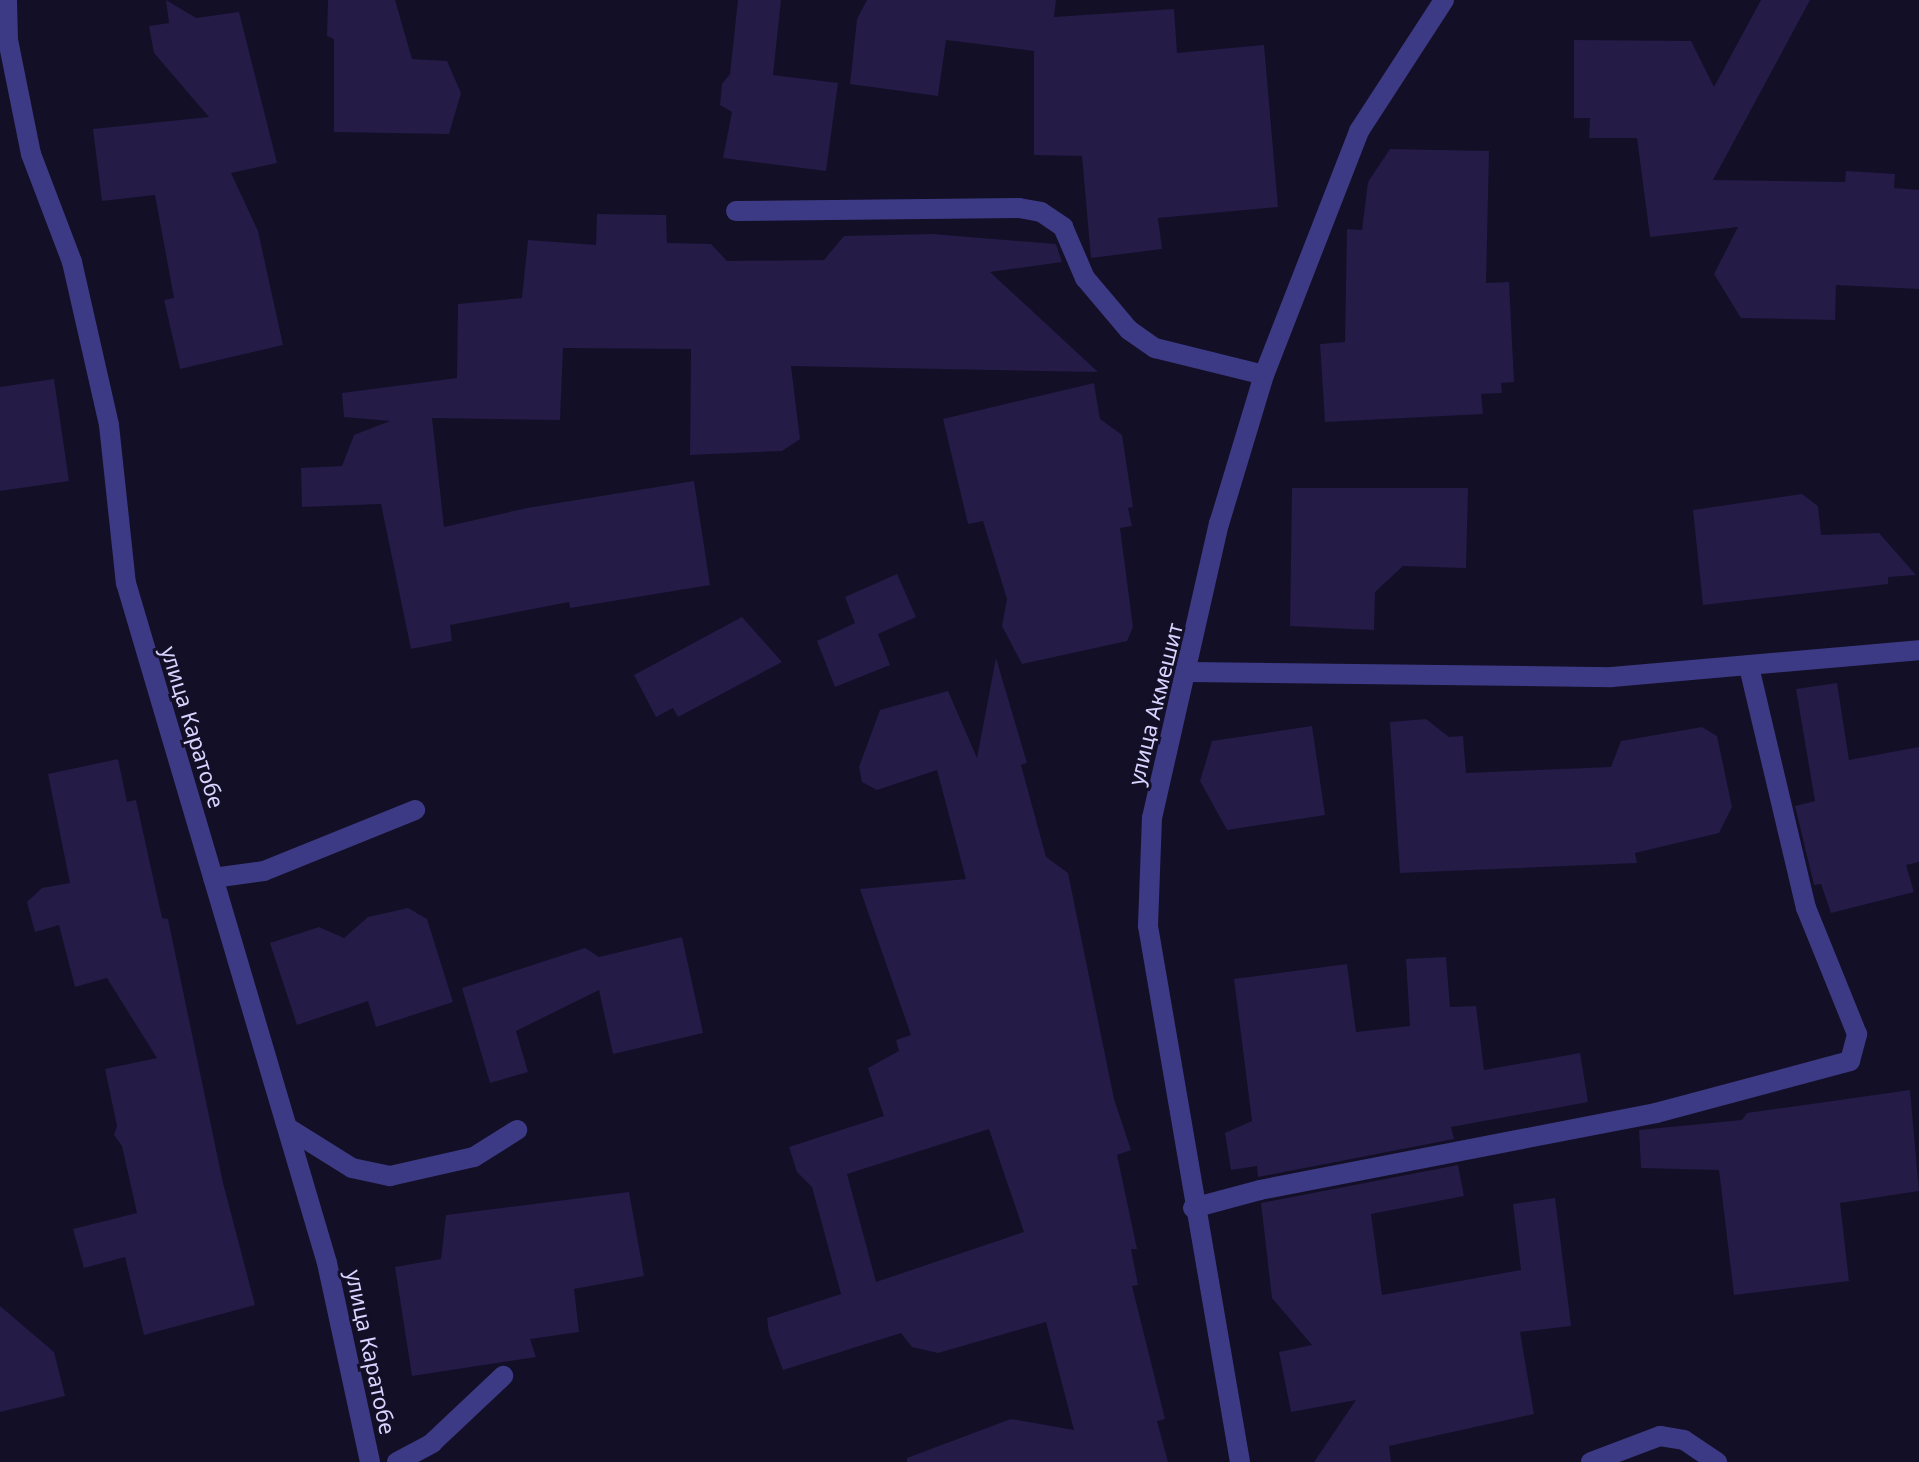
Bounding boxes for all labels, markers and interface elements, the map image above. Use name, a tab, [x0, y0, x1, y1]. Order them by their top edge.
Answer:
street label: улица Акмешит	[1122, 620, 1188, 788]
street label: улица Каратобе	[156, 643, 230, 811]
street label: улица Каратобе	[341, 1267, 401, 1437]

